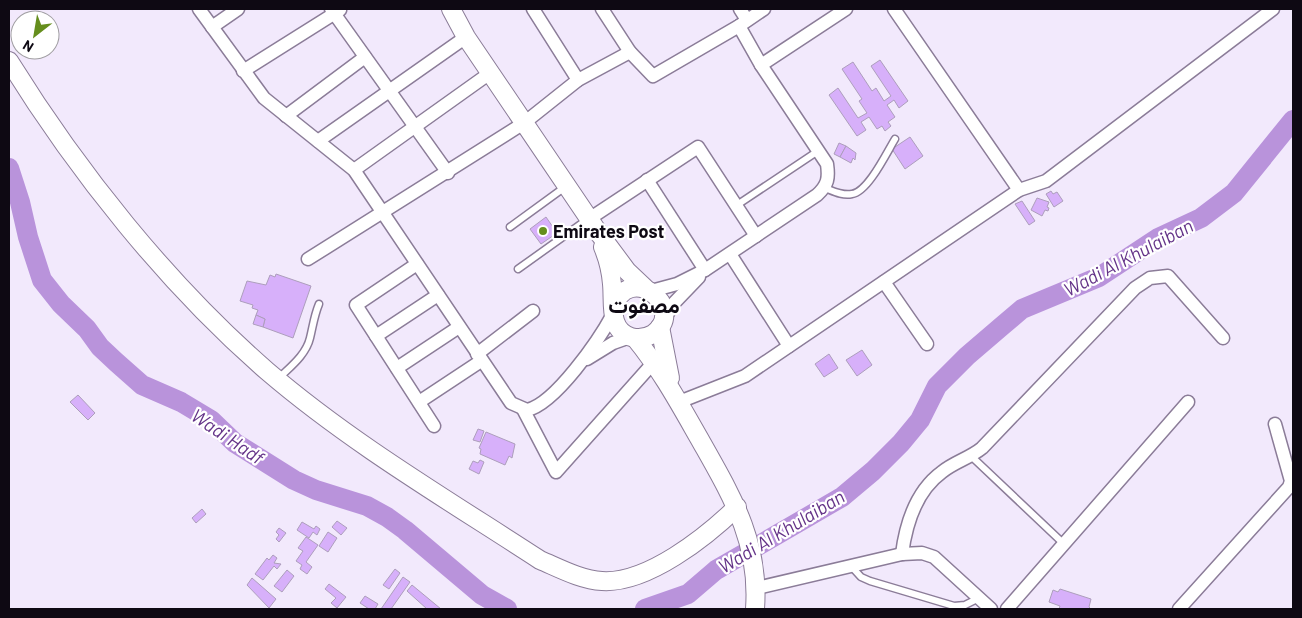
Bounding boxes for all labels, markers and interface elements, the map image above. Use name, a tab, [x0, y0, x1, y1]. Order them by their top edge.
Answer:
north arrow	[10, 10, 60, 60]
text: N	[20, 37, 36, 56]
water label: Wadi Al Khulaiban	[1059, 213, 1197, 301]
place label: Emirates Post	[553, 220, 665, 242]
marker: Emirates Post	[537, 225, 549, 237]
district label: مصفوت	[608, 291, 680, 319]
water label: Wadi Hadf	[187, 403, 270, 469]
water label: Wadi Al Khulaiban	[714, 484, 848, 578]

